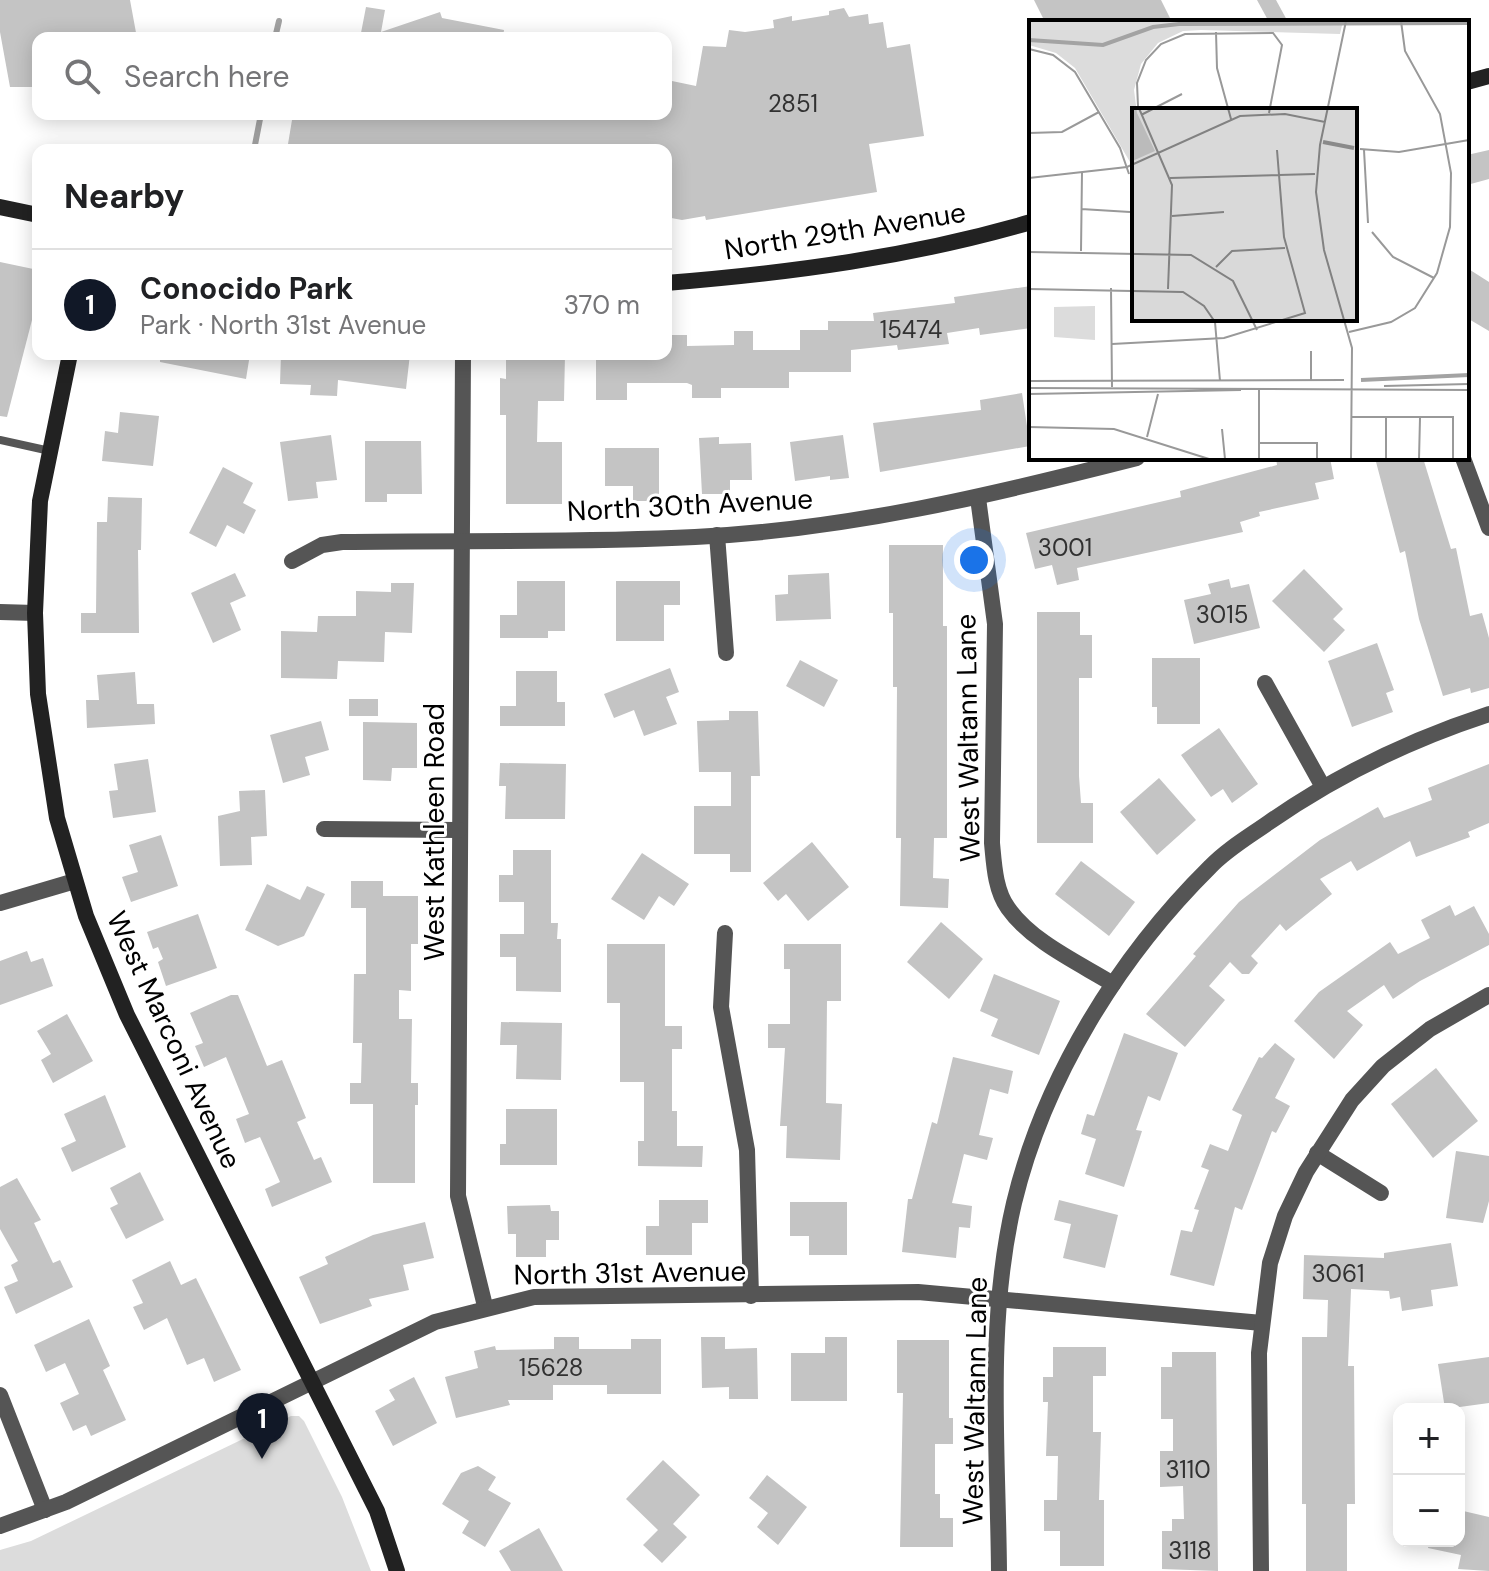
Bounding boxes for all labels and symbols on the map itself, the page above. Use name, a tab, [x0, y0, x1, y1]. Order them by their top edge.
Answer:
inset map	[1029, 20, 1469, 460]
house number: 2851	[768, 88, 818, 119]
street label: North 29th Avenue	[722, 194, 968, 268]
house number: 15474	[880, 314, 942, 345]
street label: North 30th Avenue	[566, 480, 814, 530]
house number: 3001	[1038, 532, 1092, 563]
your location	[954, 540, 994, 580]
house number: 3015	[1196, 599, 1248, 630]
street label: West Waltann Lane	[947, 613, 989, 863]
street label: West Kathleen Road	[416, 703, 453, 961]
street label: West Marconi Avenue	[98, 905, 250, 1175]
street label: North 31st Avenue	[513, 1252, 747, 1294]
house number: 3061	[1311, 1258, 1365, 1289]
street label: West Waltann Lane	[954, 1276, 996, 1526]
house number: 15628	[519, 1352, 583, 1383]
pin: 1	[236, 1393, 288, 1459]
house number: 3110	[1165, 1454, 1211, 1485]
house number: 3118	[1168, 1535, 1212, 1566]

